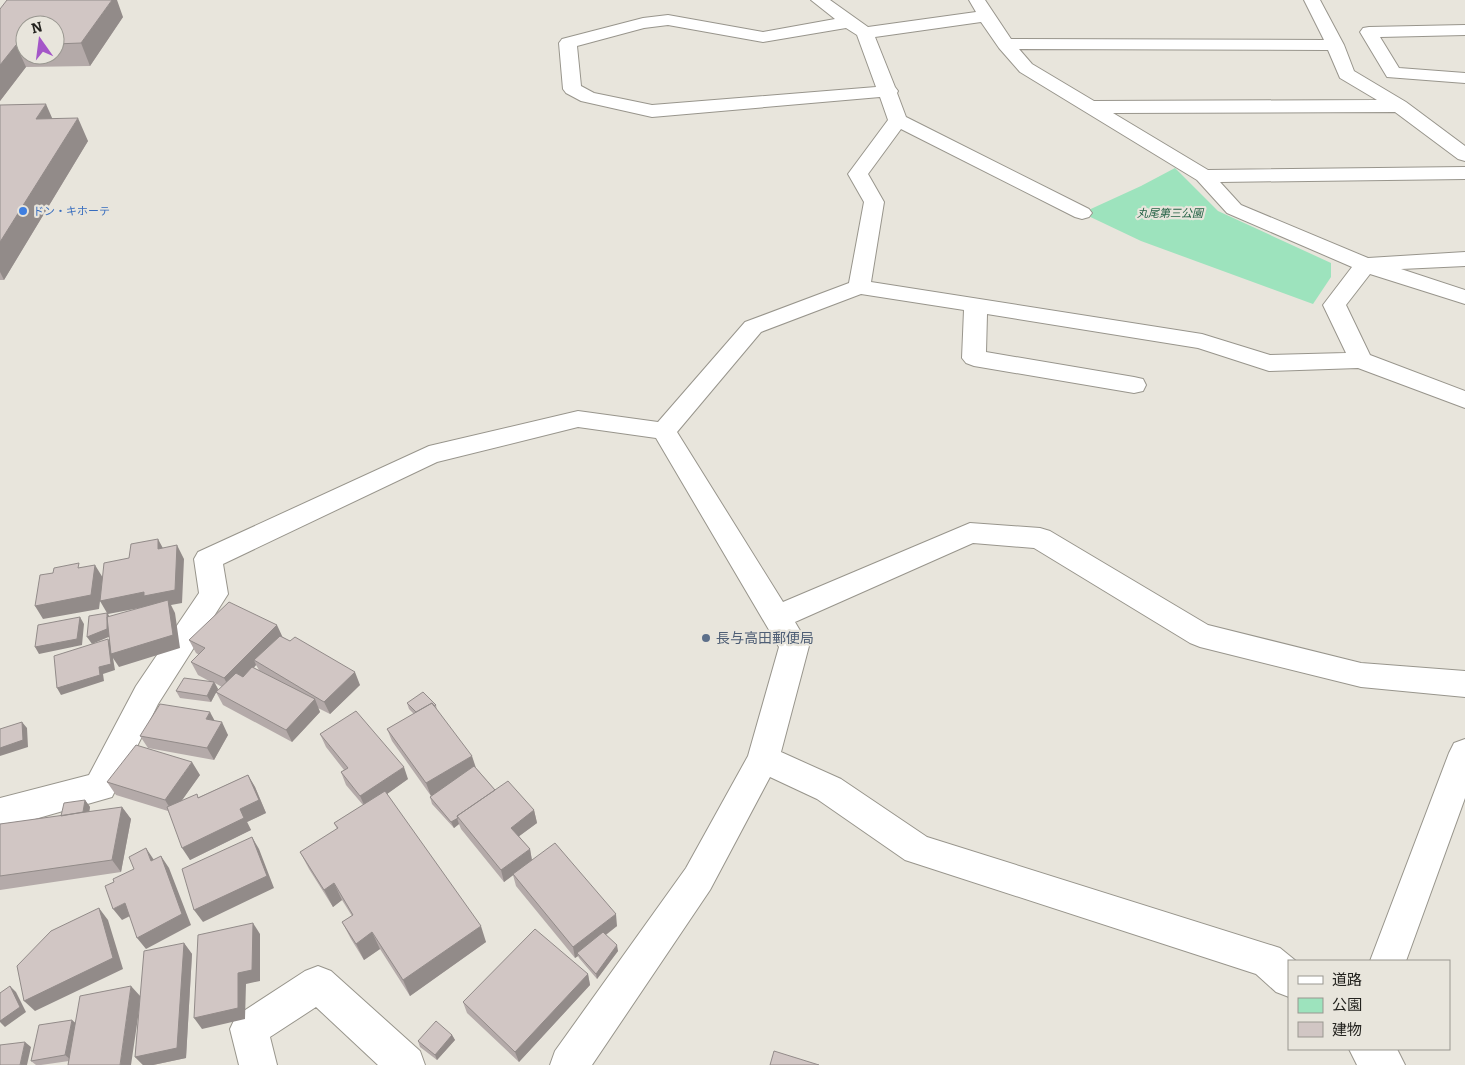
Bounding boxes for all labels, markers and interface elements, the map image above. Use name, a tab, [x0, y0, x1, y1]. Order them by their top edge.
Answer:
north arrow	[15, 15, 65, 65]
text: N	[30, 18, 44, 37]
marker: ドン・キホーテ	[17, 205, 29, 217]
place label: ドン・キホーテ	[33, 205, 110, 218]
park label: 丸尾第三公園	[1137, 207, 1205, 220]
place label: 長与高田郵便局	[716, 630, 814, 647]
marker: 長与高田郵便局	[700, 632, 712, 644]
legend	[1288, 960, 1450, 1050]
text: 道路	[1332, 971, 1362, 989]
text: 公園	[1332, 996, 1362, 1014]
text: 建物	[1332, 1021, 1362, 1039]

